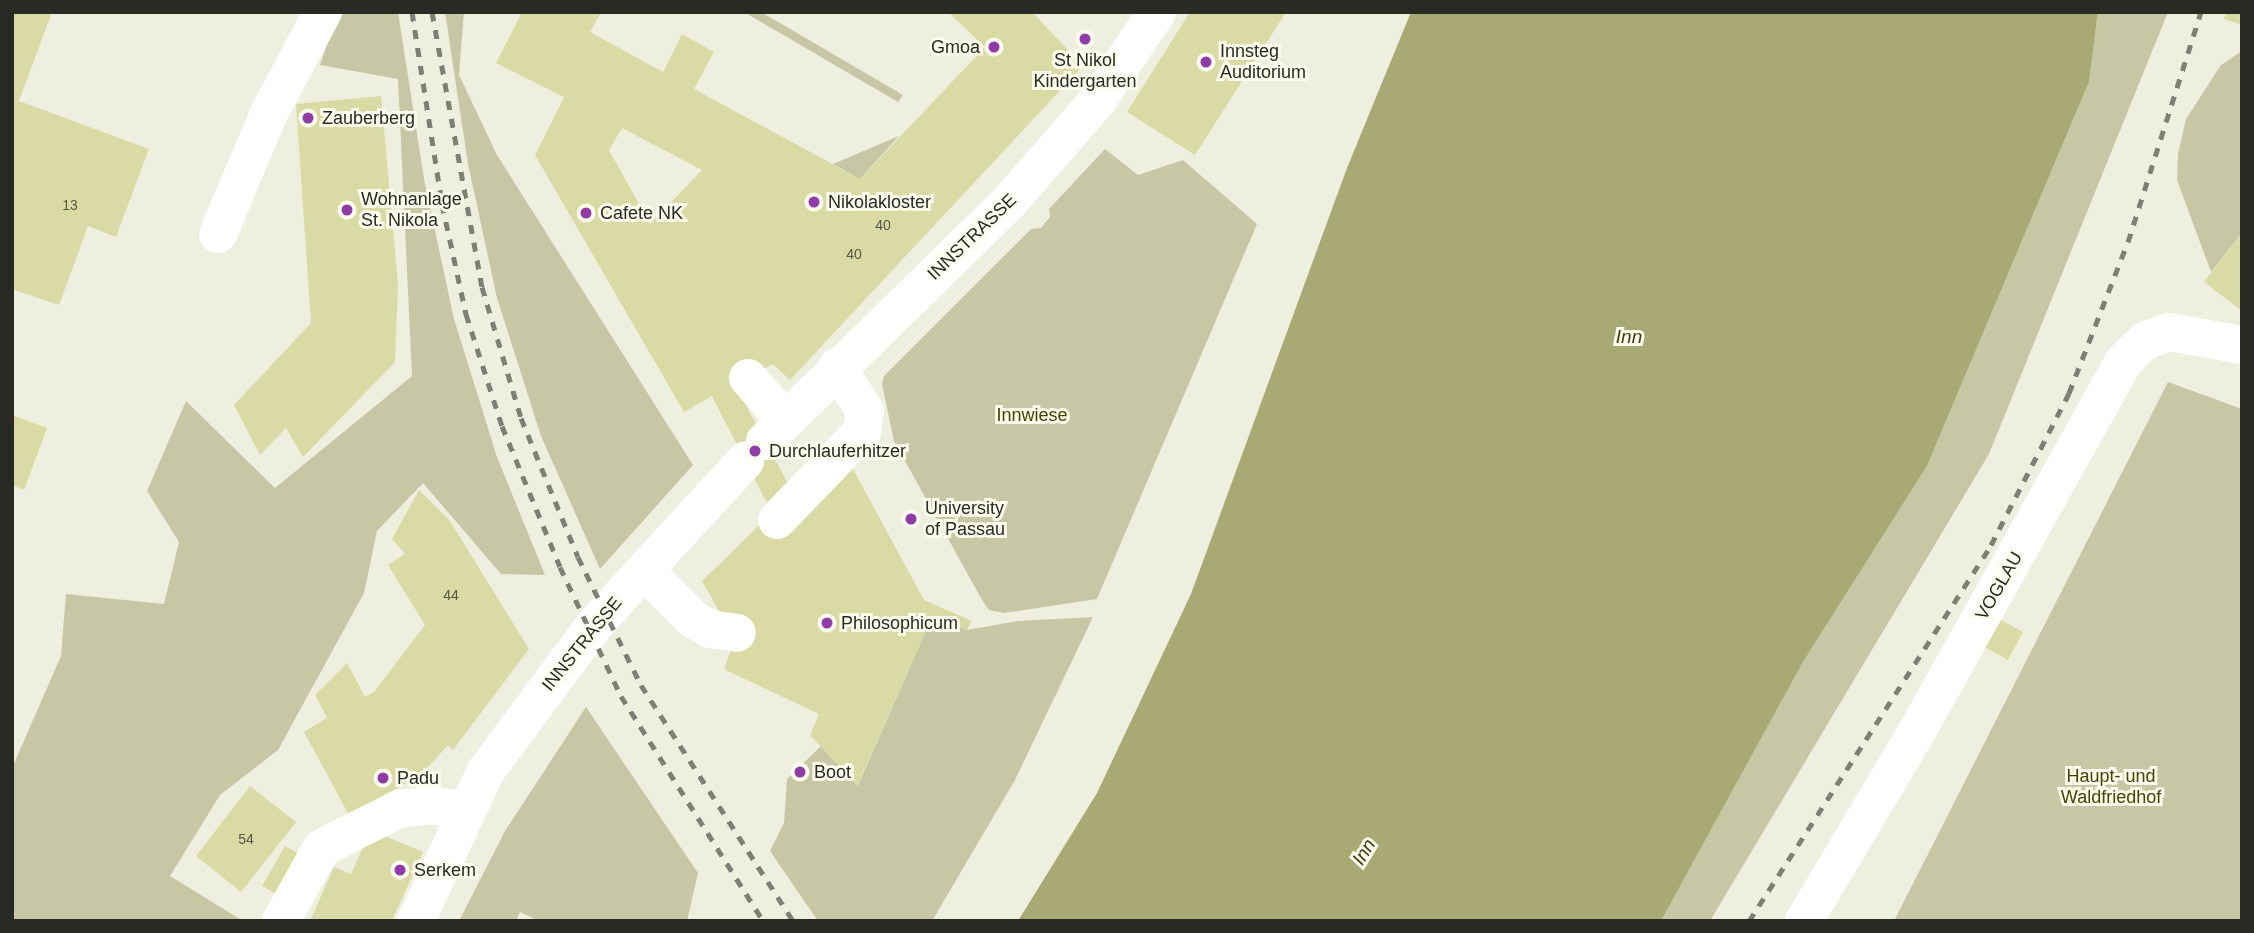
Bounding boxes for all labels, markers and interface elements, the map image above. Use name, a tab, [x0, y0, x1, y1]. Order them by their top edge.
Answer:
marker: St Nikol Kindergarten	[1077, 31, 1093, 47]
place label: Gmoa	[931, 36, 980, 58]
marker: Gmoa	[986, 39, 1002, 55]
place label: Innsteg Auditorium	[1220, 41, 1306, 84]
place label: St Nikol Kindergarten	[1033, 50, 1137, 92]
marker: Innsteg Auditorium	[1198, 54, 1214, 70]
place label: Zauberberg	[322, 107, 415, 129]
marker: Zauberberg	[300, 110, 316, 126]
place label: Wohnanlage St. Nikola	[361, 189, 462, 232]
street label: INNSTRASSE	[923, 189, 1021, 285]
place label: Nikolakloster	[828, 191, 931, 213]
marker: Nikolakloster	[806, 194, 822, 210]
house number: 13	[62, 197, 78, 213]
marker: Wohnanlage St. Nikola	[339, 202, 355, 218]
place label: Cafete NK	[600, 202, 683, 224]
marker: Cafete NK	[578, 205, 594, 221]
house number: 40	[875, 217, 891, 233]
house number: 40	[846, 246, 862, 262]
water label: Inn	[1616, 326, 1642, 348]
park label: Innwiese	[996, 404, 1068, 426]
place label: Durchlauferhitzer	[769, 440, 906, 462]
marker: Durchlauferhitzer	[747, 443, 763, 459]
place label: University of Passau	[925, 498, 1005, 540]
marker: University of Passau	[903, 511, 919, 527]
street label: VOGLAU	[1971, 548, 2027, 624]
house number: 44	[443, 587, 459, 603]
street label: INNSTRASSE	[537, 593, 627, 695]
place label: Philosophicum	[841, 612, 958, 634]
marker: Philosophicum	[819, 615, 835, 631]
place label: Boot	[814, 761, 851, 783]
marker: Boot	[792, 764, 808, 780]
park label: Haupt- und Waldfriedhof	[2061, 766, 2161, 808]
place label: Padu	[397, 767, 439, 789]
marker: Padu	[375, 770, 391, 786]
house number: 54	[238, 831, 254, 847]
water label: Inn	[1347, 835, 1381, 869]
place label: Serkem	[414, 859, 476, 881]
marker: Serkem	[392, 862, 408, 878]

